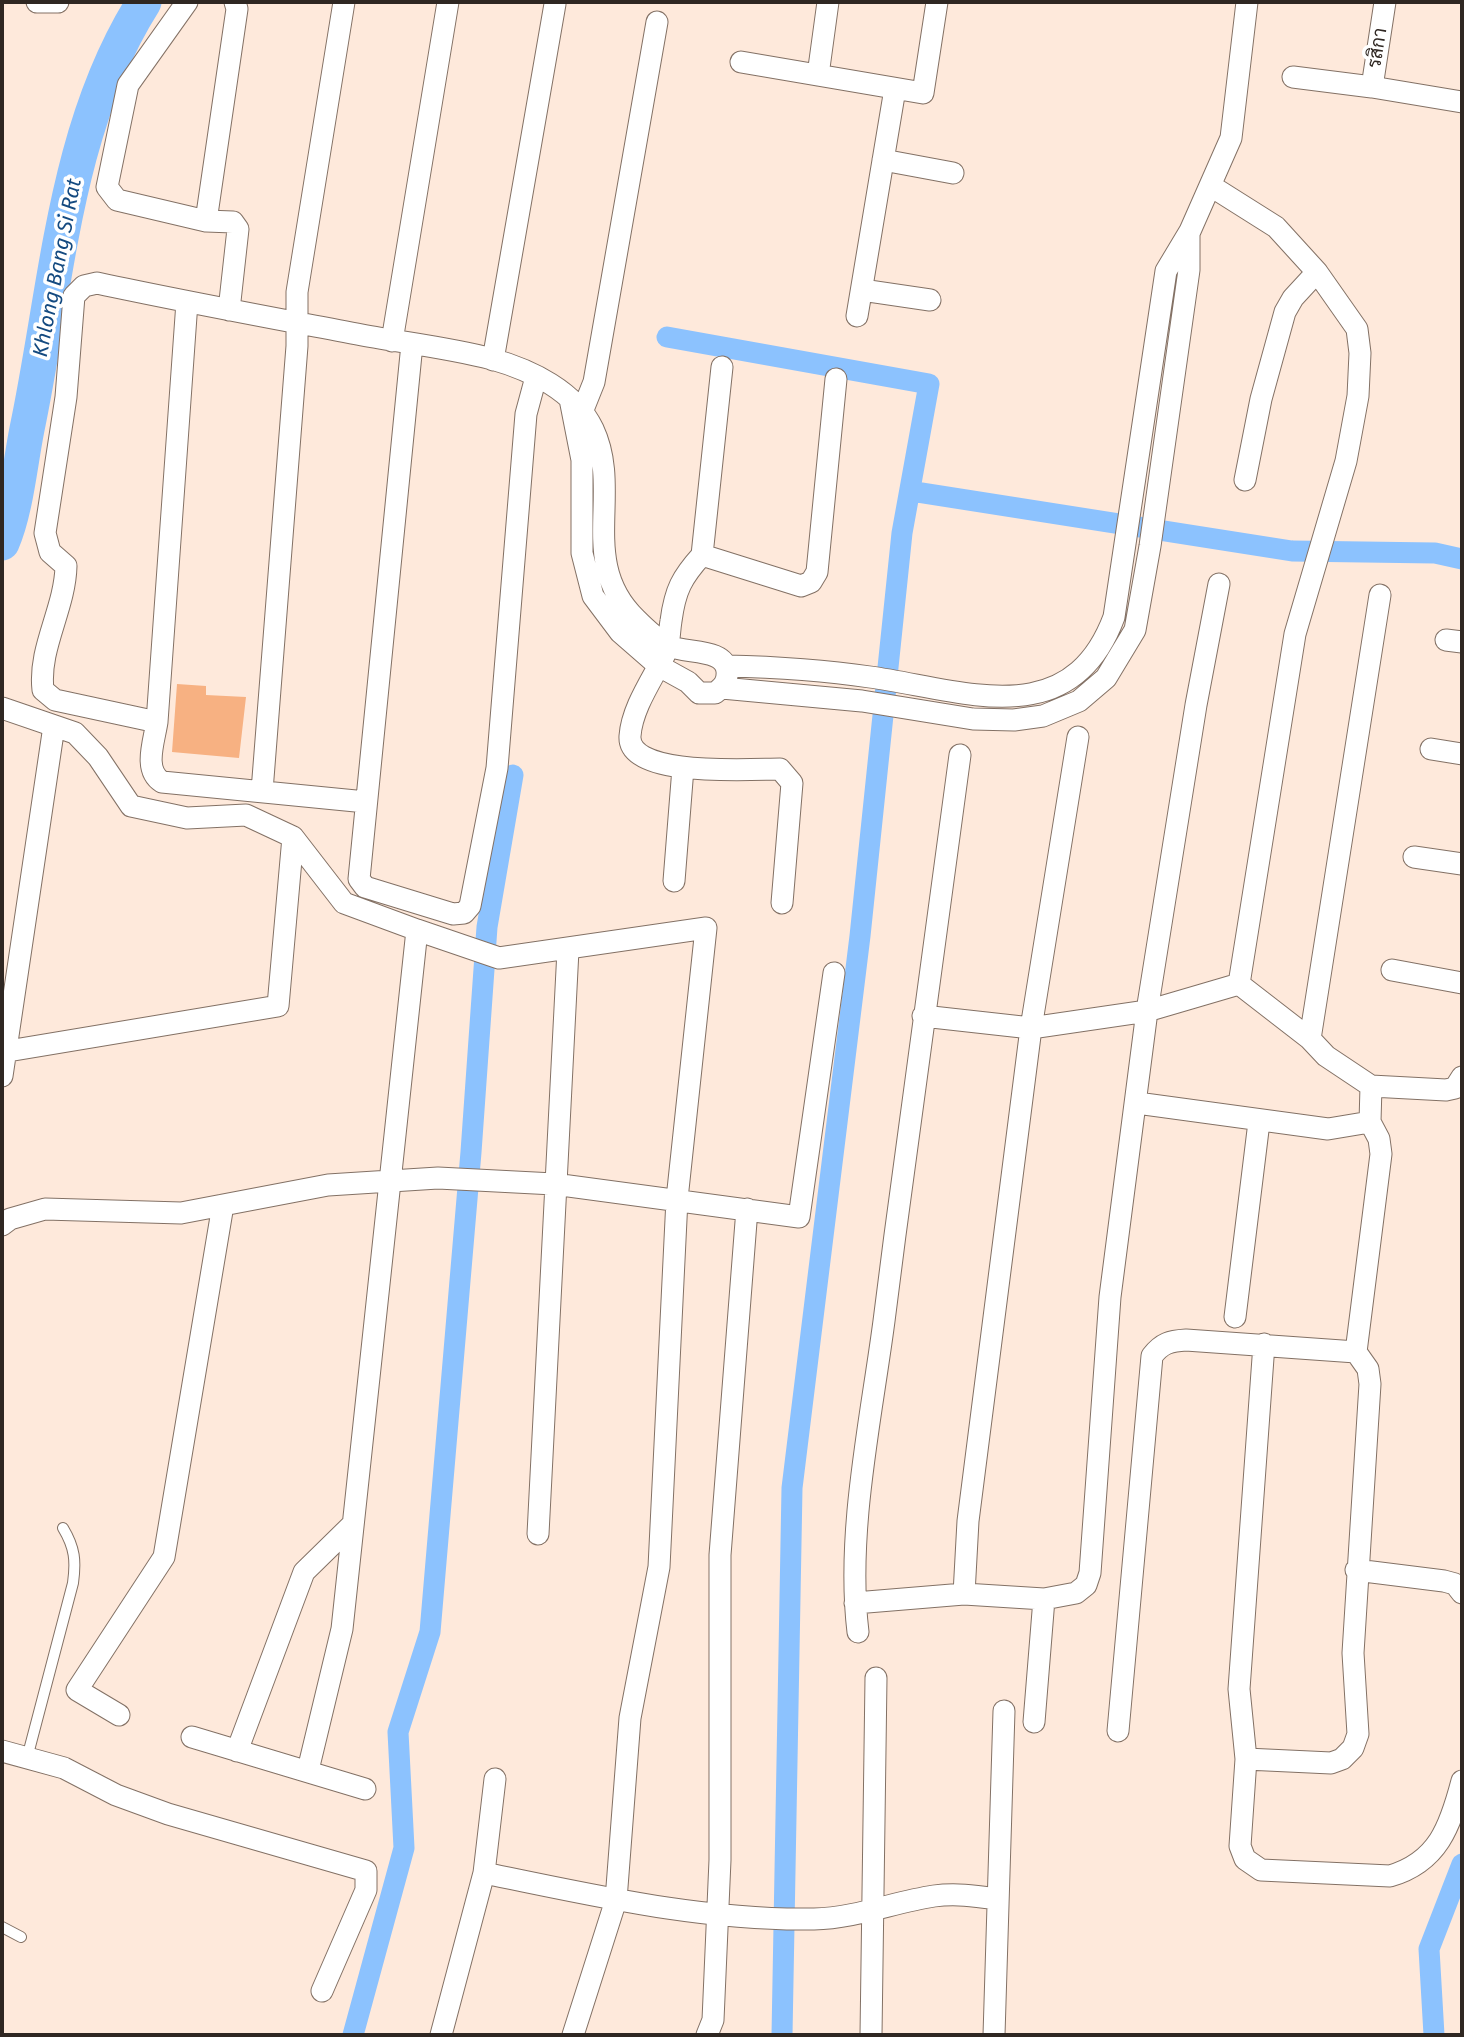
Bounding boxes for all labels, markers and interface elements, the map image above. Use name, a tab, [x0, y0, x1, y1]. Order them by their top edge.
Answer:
street label: รสิกา	[1364, 26, 1392, 70]
water label: Khlong Bang Si Rat	[28, 177, 88, 359]

